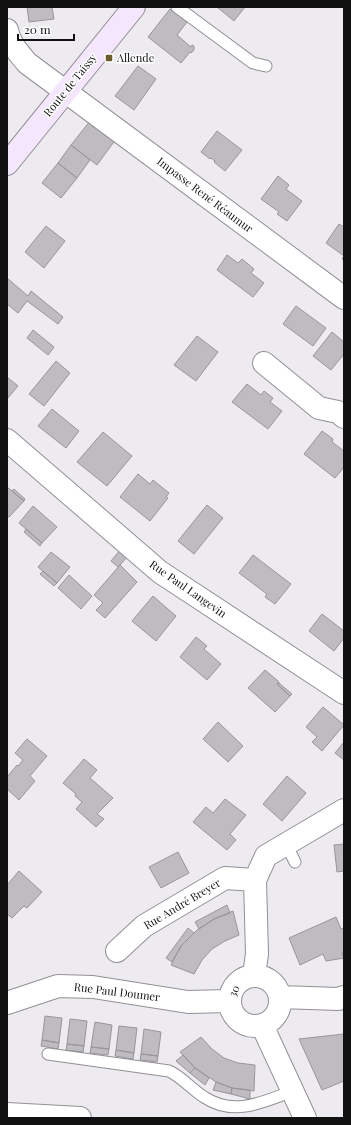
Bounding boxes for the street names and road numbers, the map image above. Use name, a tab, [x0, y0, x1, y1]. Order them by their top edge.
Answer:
street label: Route de Taissy	[40, 50, 100, 119]
street label: Impasse René Réaumur	[154, 153, 256, 236]
street label: Rue Paul Langevin	[147, 556, 230, 621]
street label: Rue André Breyer	[141, 875, 223, 932]
street label: Rue Paul Doumer	[73, 979, 161, 1004]
street label: 30	[224, 982, 243, 999]

